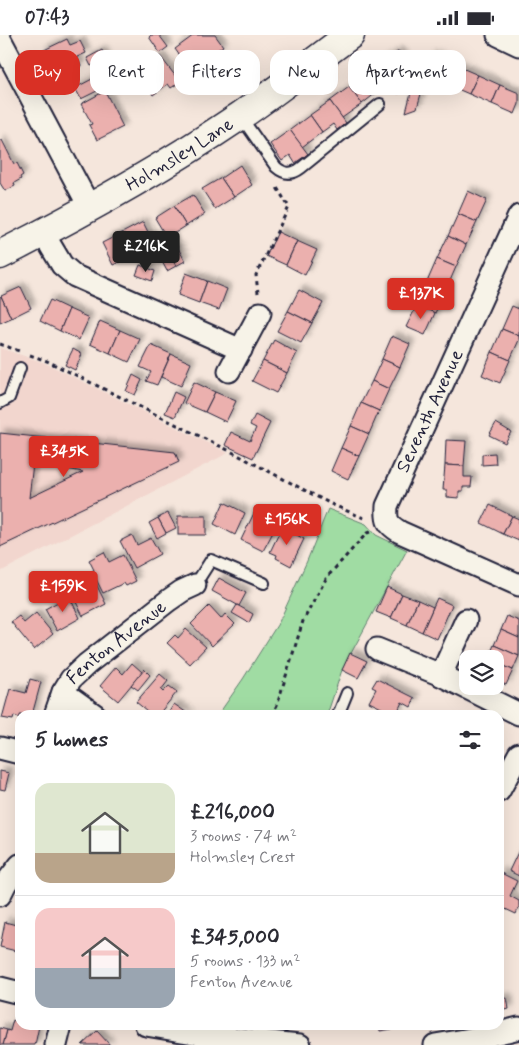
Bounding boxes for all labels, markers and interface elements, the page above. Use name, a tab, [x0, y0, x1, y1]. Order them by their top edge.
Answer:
text: 07:43	[25, 5, 69, 30]
chip: Buy	[15, 50, 80, 95]
chip: Rent	[90, 50, 164, 95]
chip: Filters	[174, 50, 260, 95]
chip: New	[270, 50, 338, 95]
chip: Apartment	[348, 50, 466, 95]
street label: Holmsley Lane	[121, 111, 238, 197]
pin: £216K	[111, 231, 181, 273]
text: £216K	[124, 236, 168, 257]
pin: £137K	[386, 277, 456, 320]
text: £137K	[398, 283, 444, 304]
street label: Seventh Avenue	[391, 345, 469, 477]
pin: £345K	[29, 435, 99, 478]
text: £345K	[40, 441, 88, 462]
pin: £156K	[252, 503, 322, 546]
text: £156K	[264, 509, 310, 530]
pin: £159K	[28, 571, 98, 613]
text: £159K	[40, 576, 86, 597]
street label: Fenton Avenue	[60, 594, 172, 690]
map controls	[459, 650, 504, 695]
button: layers	[459, 650, 504, 695]
text: 5 homes	[35, 726, 108, 754]
icon: filters	[456, 726, 484, 754]
text: £216,000	[190, 798, 275, 826]
icon: home	[75, 803, 135, 863]
text: 3 rooms · 74 m²	[190, 826, 297, 847]
text: Holmsley Crest	[190, 847, 295, 868]
text: £345,000	[190, 923, 280, 951]
icon: home	[75, 928, 135, 988]
text: 5 rooms · 133 m²	[190, 951, 300, 972]
text: Fenton Avenue	[190, 972, 293, 993]

